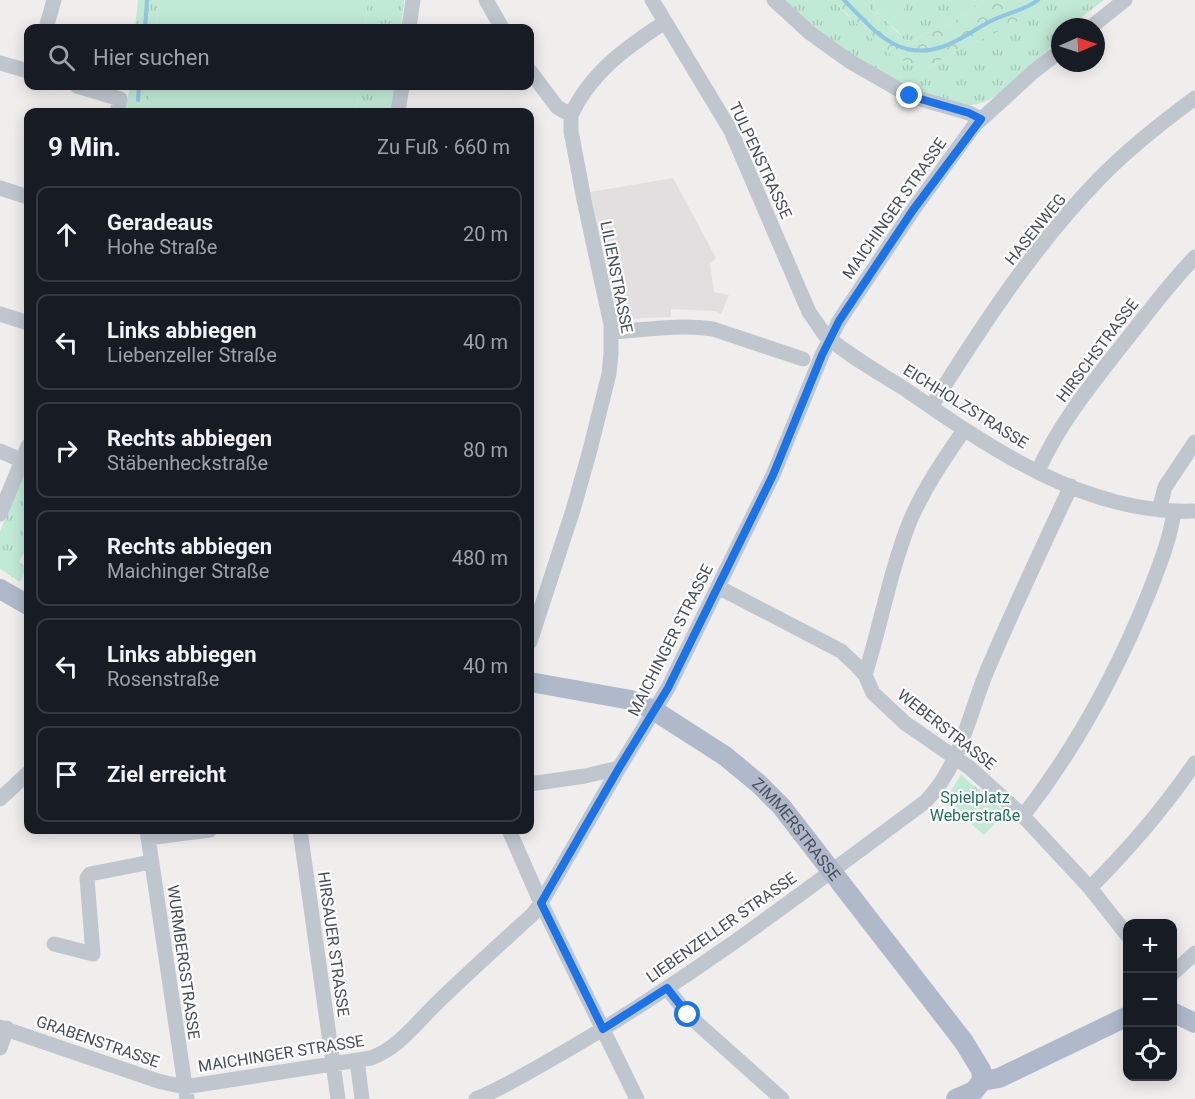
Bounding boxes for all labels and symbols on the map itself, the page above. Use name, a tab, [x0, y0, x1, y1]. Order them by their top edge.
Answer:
north arrow	[1051, 18, 1105, 72]
route end	[896, 82, 922, 108]
street label: TULPENSTRASSE	[725, 99, 796, 222]
street label: MAICHINGER STRASSE	[839, 134, 950, 282]
street label: HASENWEG	[1001, 190, 1070, 269]
street label: LILIENSTRASSE	[596, 219, 637, 335]
street label: HIRSCHSTRASSE	[1052, 295, 1142, 406]
street label: EICHHOLZSTRASSE	[900, 360, 1032, 452]
street label: MAICHINGER STRASSE	[624, 561, 717, 719]
street label: WEBERSTRASSE	[894, 685, 1000, 774]
street label: ZIMMERSTRASSE	[748, 774, 844, 885]
park label: Spielplatz Weberstraße	[930, 788, 1020, 825]
street label: LIEBENZELLER STRASSE	[643, 868, 800, 986]
street label: HIRSAUER STRASSE	[314, 870, 353, 1018]
street label: WURMBERGSTRASSE	[163, 884, 204, 1040]
route start	[674, 1001, 700, 1027]
street label: GRABENSTRASSE	[34, 1011, 162, 1071]
street label: MAICHINGER STRASSE	[197, 1031, 365, 1076]

